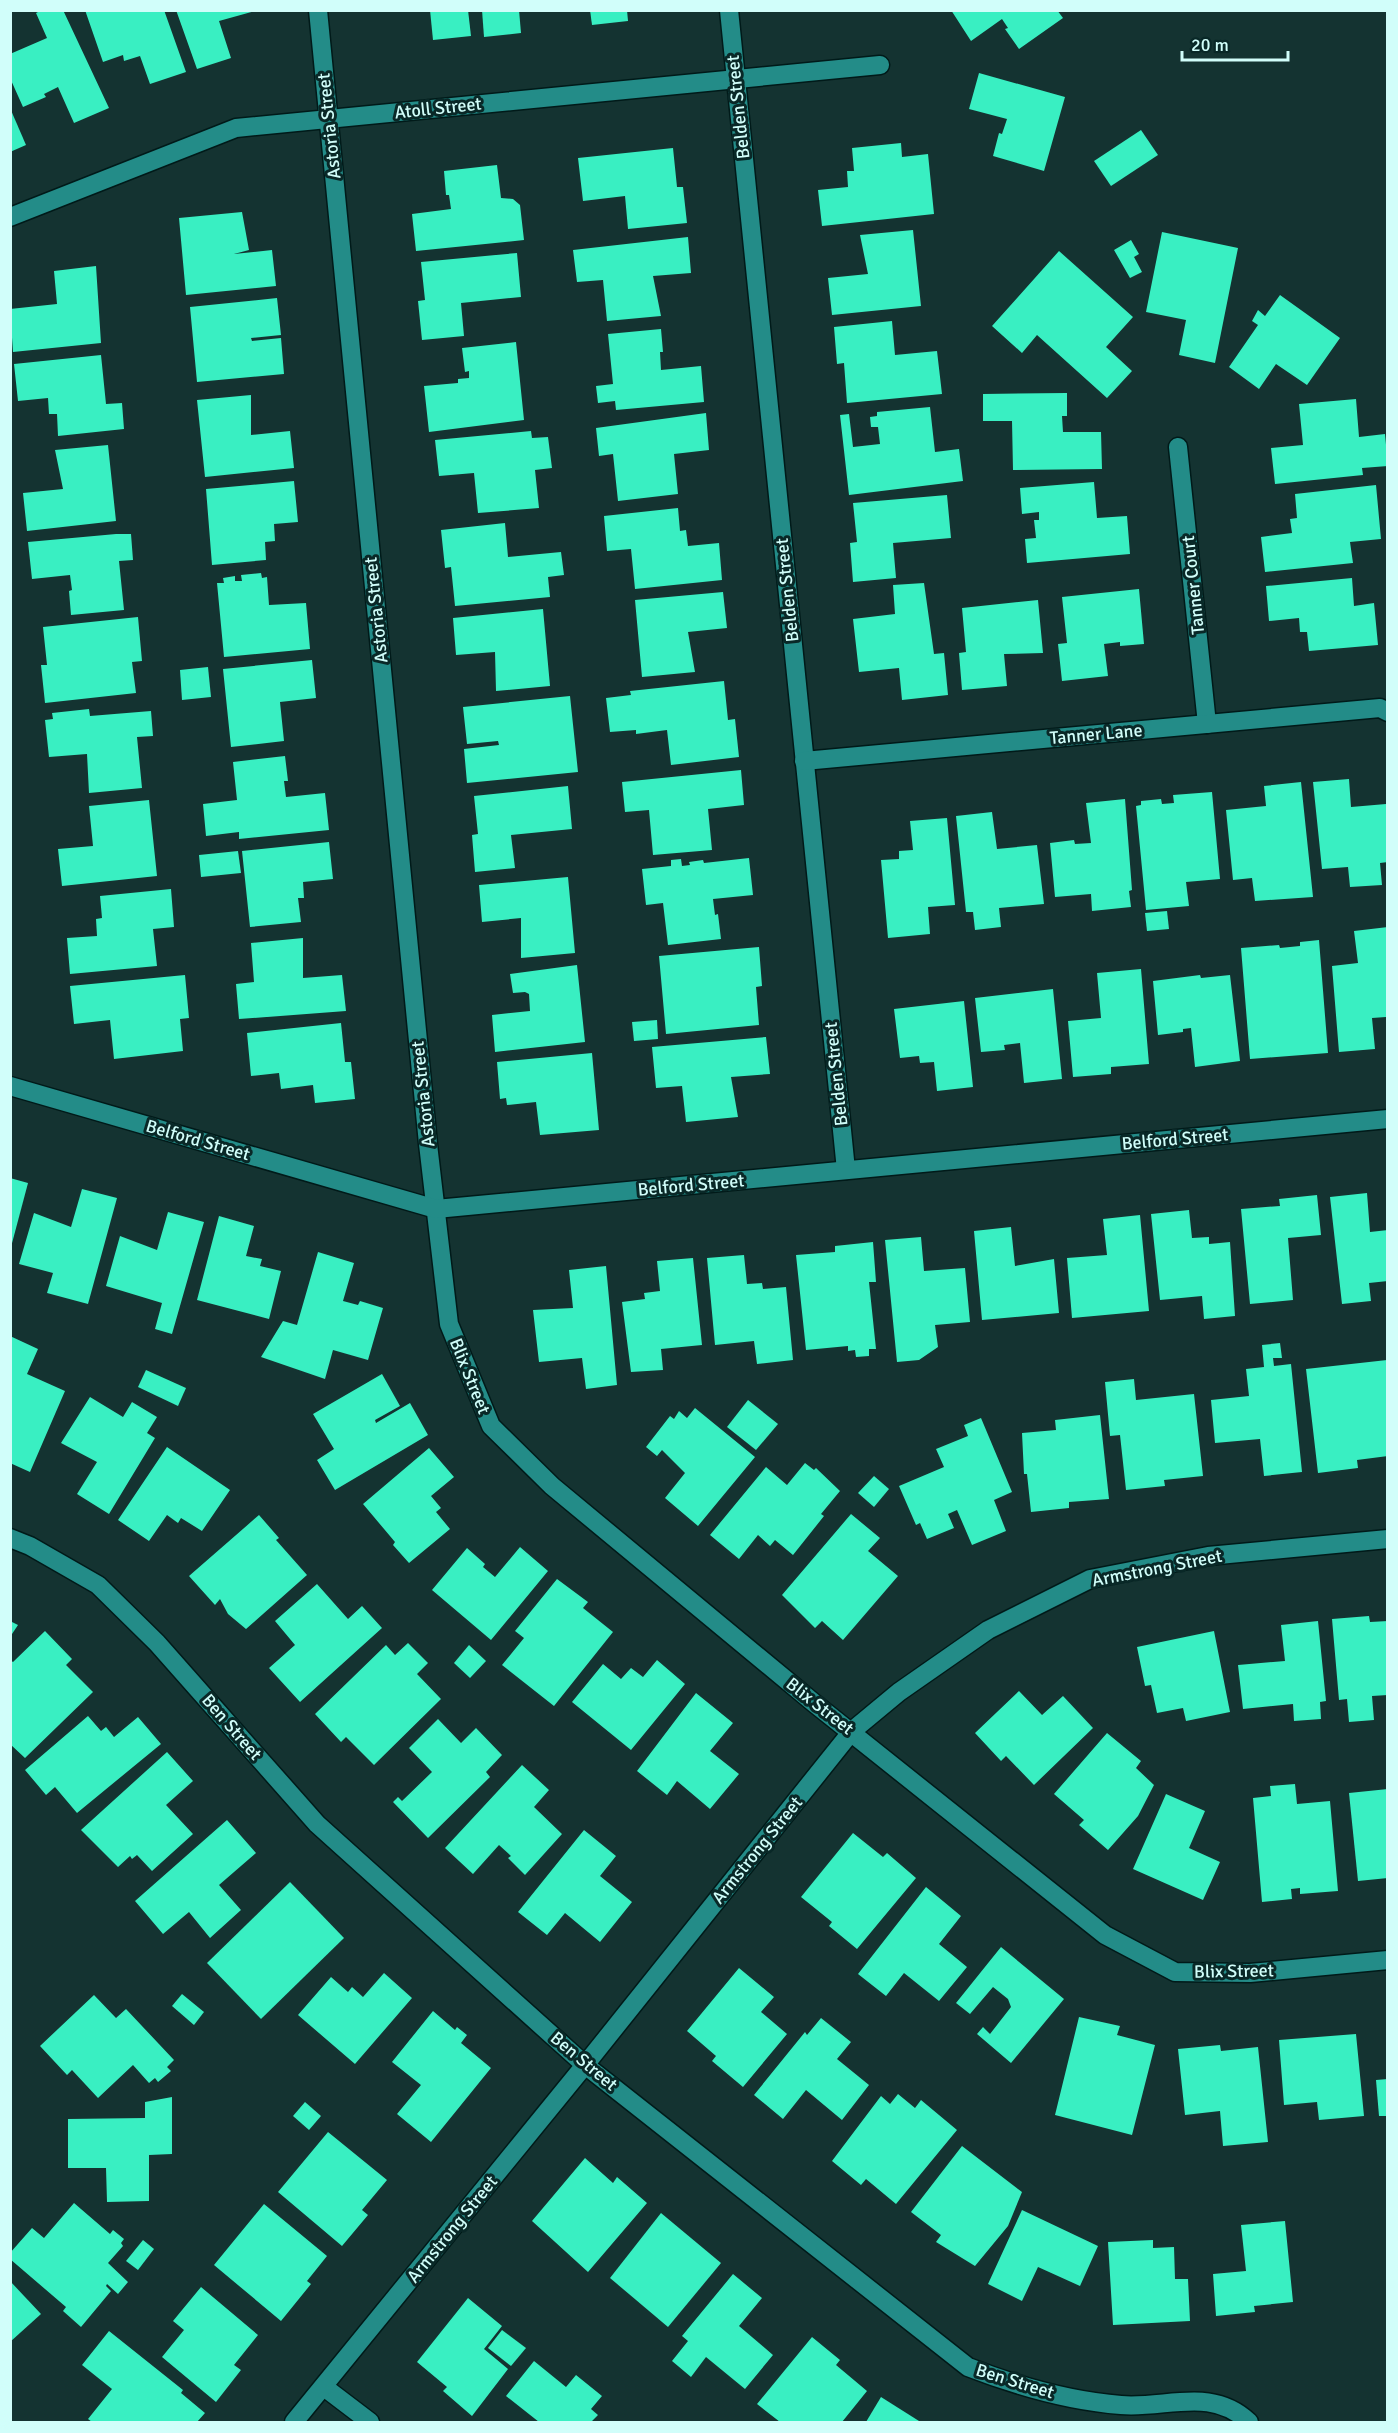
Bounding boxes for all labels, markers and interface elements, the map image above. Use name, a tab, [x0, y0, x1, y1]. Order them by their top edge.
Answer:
scale bar	[1182, 24, 1288, 62]
text: 20 m	[1191, 34, 1229, 56]
street label: Belden Street	[722, 54, 754, 160]
street label: Astoria Street	[313, 72, 345, 180]
street label: Atoll Street	[393, 92, 483, 124]
street label: Tanner Court	[1177, 535, 1209, 635]
street label: Belden Street	[771, 537, 803, 643]
street label: Astoria Street	[360, 556, 392, 664]
street label: Tanner Lane	[1049, 719, 1143, 749]
street label: Belden Street	[820, 1021, 852, 1127]
street label: Astoria Street	[407, 1040, 439, 1148]
street label: Belford Street	[143, 1115, 253, 1165]
street label: Belford Street	[1121, 1123, 1229, 1155]
street label: Belford Street	[637, 1169, 745, 1201]
street label: Blix Street	[445, 1335, 495, 1417]
street label: Armstrong Street	[1090, 1545, 1224, 1591]
street label: Blix Street	[782, 1673, 858, 1739]
street label: Ben Street	[197, 1689, 267, 1765]
street label: Armstrong Street	[707, 1792, 807, 1908]
street label: Blix Street	[1194, 1959, 1274, 1983]
street label: Ben Street	[546, 2027, 622, 2095]
street label: Armstrong Street	[402, 2171, 502, 2287]
street label: Ben Street	[973, 2359, 1057, 2403]

